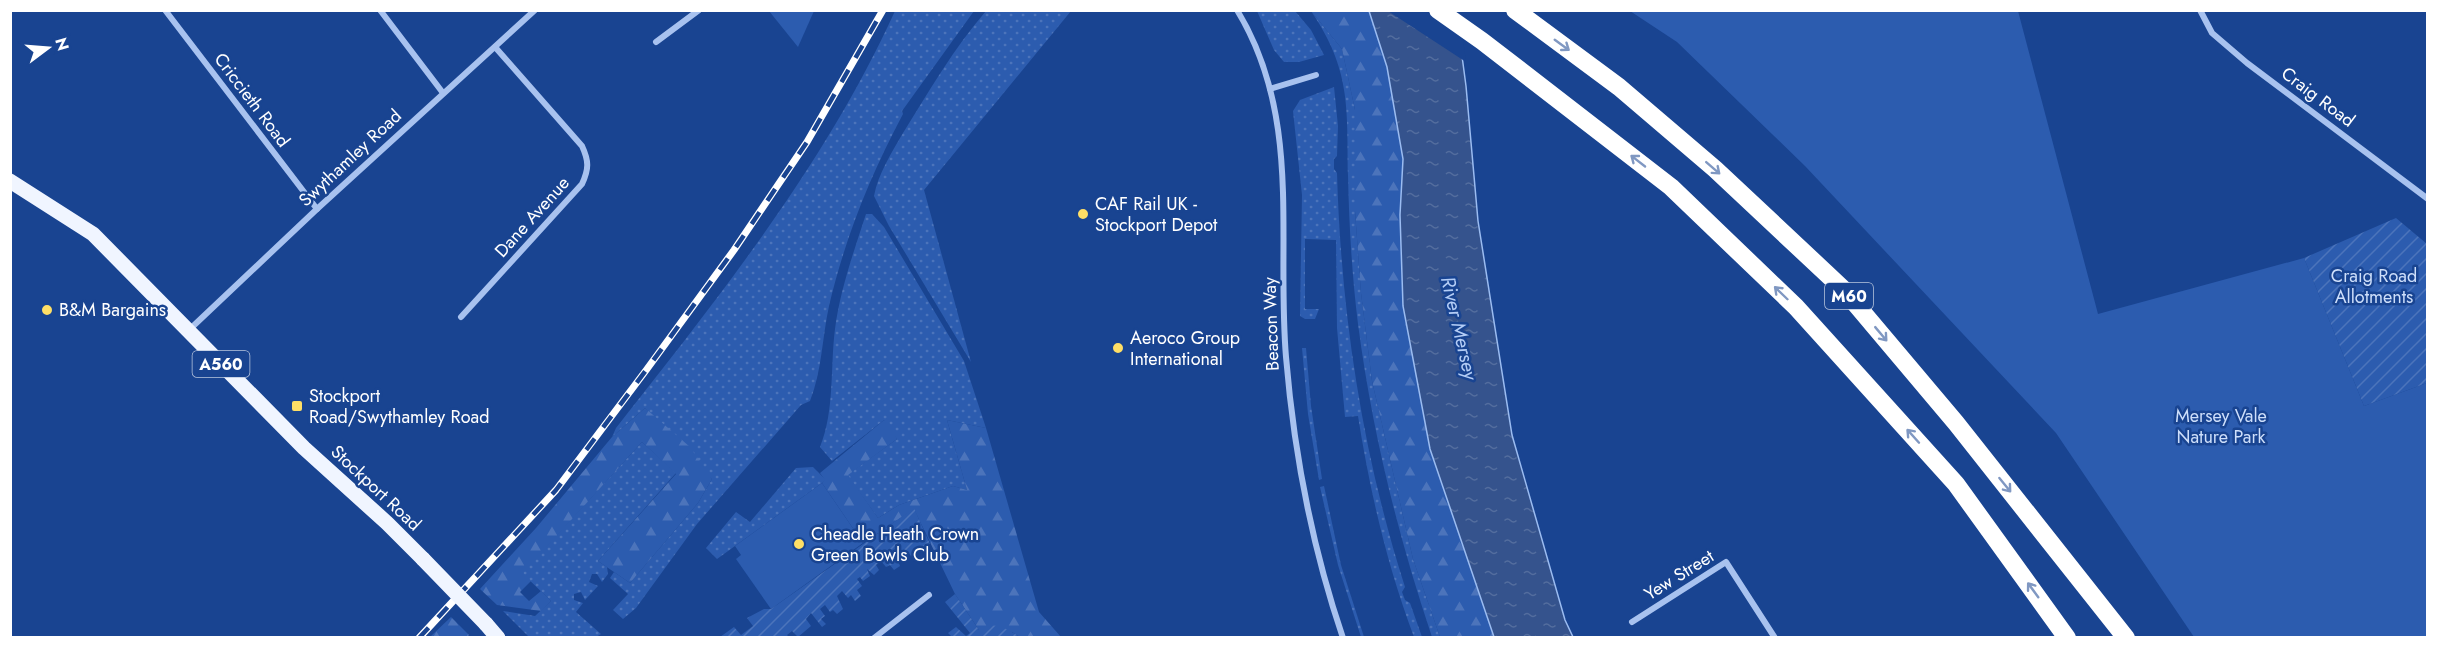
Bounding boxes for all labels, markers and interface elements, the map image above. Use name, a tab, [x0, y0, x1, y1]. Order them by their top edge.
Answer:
north arrow	[18, 18, 78, 78]
text: N	[49, 35, 75, 53]
one-way arrow	[1553, 39, 1569, 51]
street label: Criccieth Road	[208, 47, 296, 153]
street label: Craig Road	[2276, 61, 2360, 133]
street label: Swythamley Road	[293, 103, 407, 213]
one-way arrow	[1630, 155, 1646, 167]
one-way arrow	[1705, 161, 1720, 175]
street label: Dane Avenue	[489, 171, 575, 263]
place label: CAF Rail UK - Stockport Depot	[1095, 191, 1218, 238]
marker: CAF Rail UK - Stockport Depot	[1076, 207, 1090, 221]
park label: Craig Road Allotments	[2331, 263, 2417, 310]
water label: River Mersey	[1433, 273, 1485, 384]
street label: Beacon Way	[1256, 277, 1286, 371]
road number: M60	[1825, 283, 1873, 309]
one-way arrow	[1774, 285, 1789, 300]
place label: B&M Bargains	[59, 297, 166, 323]
marker: B&M Bargains	[40, 303, 54, 317]
place label: Aeroco Group International	[1130, 325, 1240, 372]
one-way arrow	[1875, 326, 1888, 342]
marker: Aeroco Group International	[1111, 341, 1125, 355]
road number: A560	[192, 351, 250, 377]
place label: Stockport Road/Swythamley Road	[309, 383, 489, 430]
marker: Stockport Road/Swythamley Road	[290, 399, 304, 413]
park label: Mersey Vale Nature Park	[2175, 403, 2267, 450]
one-way arrow	[1906, 429, 1920, 444]
street label: Stockport Road	[325, 439, 427, 537]
one-way arrow	[1999, 476, 2012, 492]
place label: Cheadle Heath Crown Green Bowls Club	[811, 521, 979, 568]
marker: Cheadle Heath Crown Green Bowls Club	[792, 537, 806, 551]
street label: Yew Street	[1639, 543, 1719, 607]
one-way arrow	[2026, 583, 2039, 599]

